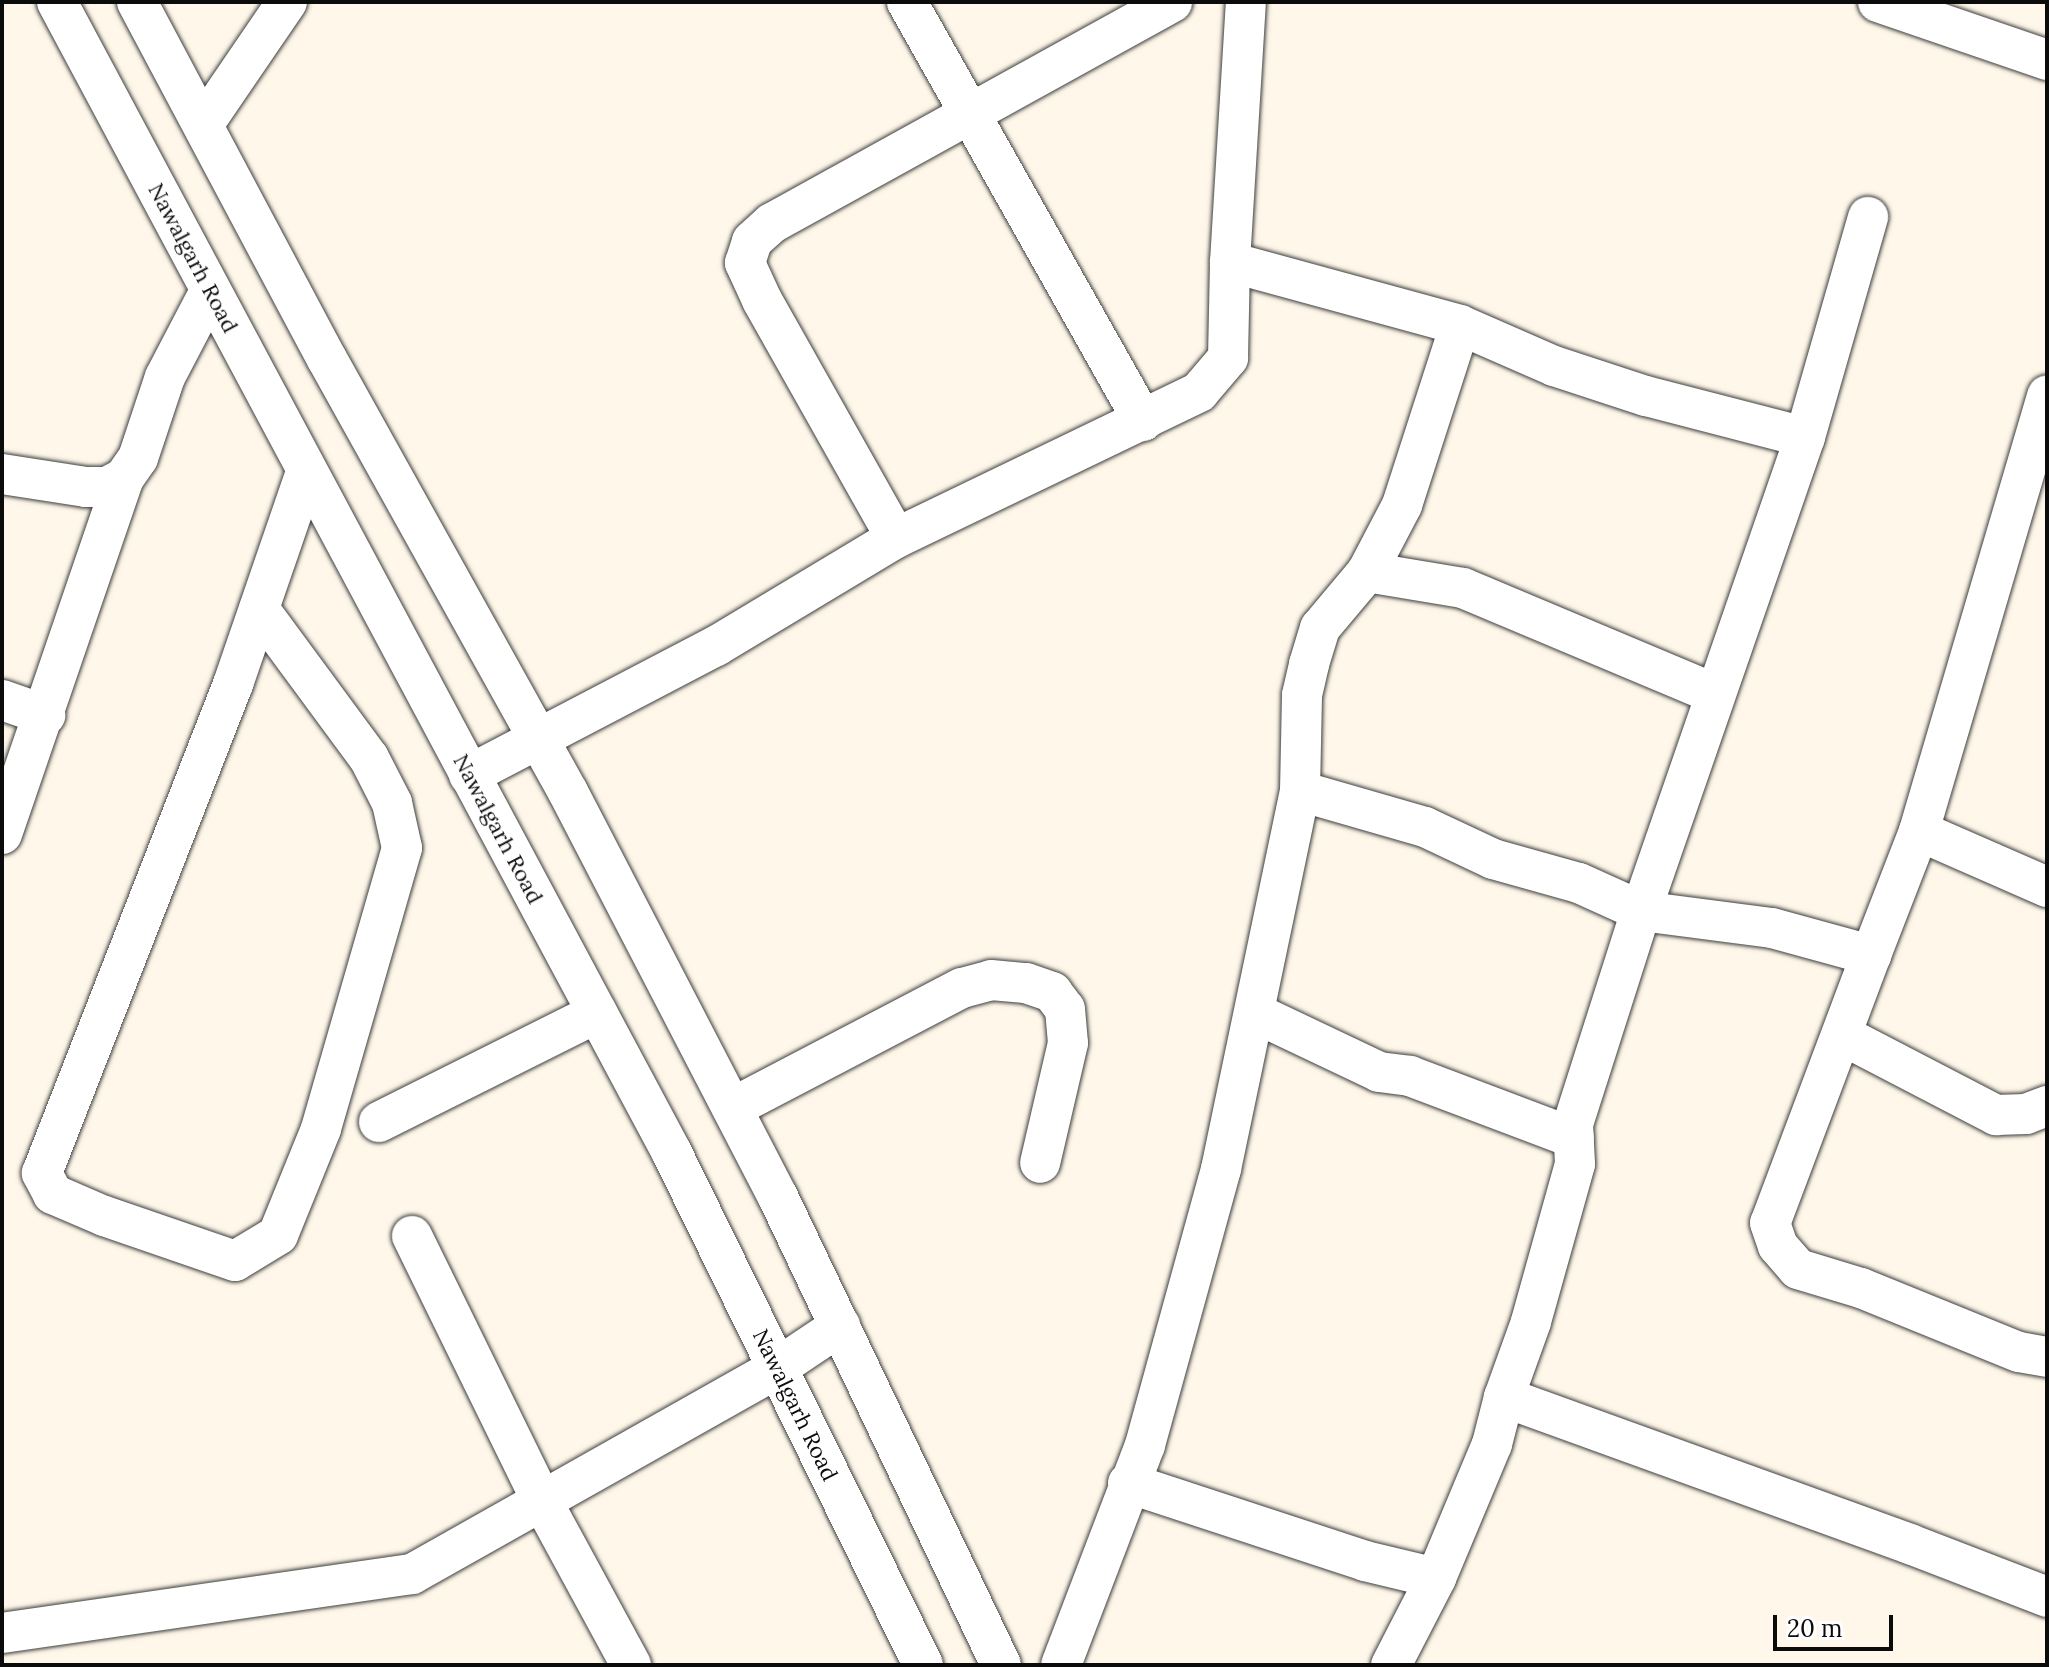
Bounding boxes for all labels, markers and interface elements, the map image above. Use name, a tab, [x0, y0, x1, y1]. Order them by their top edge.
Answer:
street label: Nawalgarh Road	[143, 179, 243, 337]
street label: Nawalgarh Road	[448, 750, 548, 908]
street label: Nawalgarh Road	[747, 1325, 843, 1485]
scale bar	[1777, 1599, 1897, 1649]
text: 20 m	[1787, 1613, 1843, 1644]

